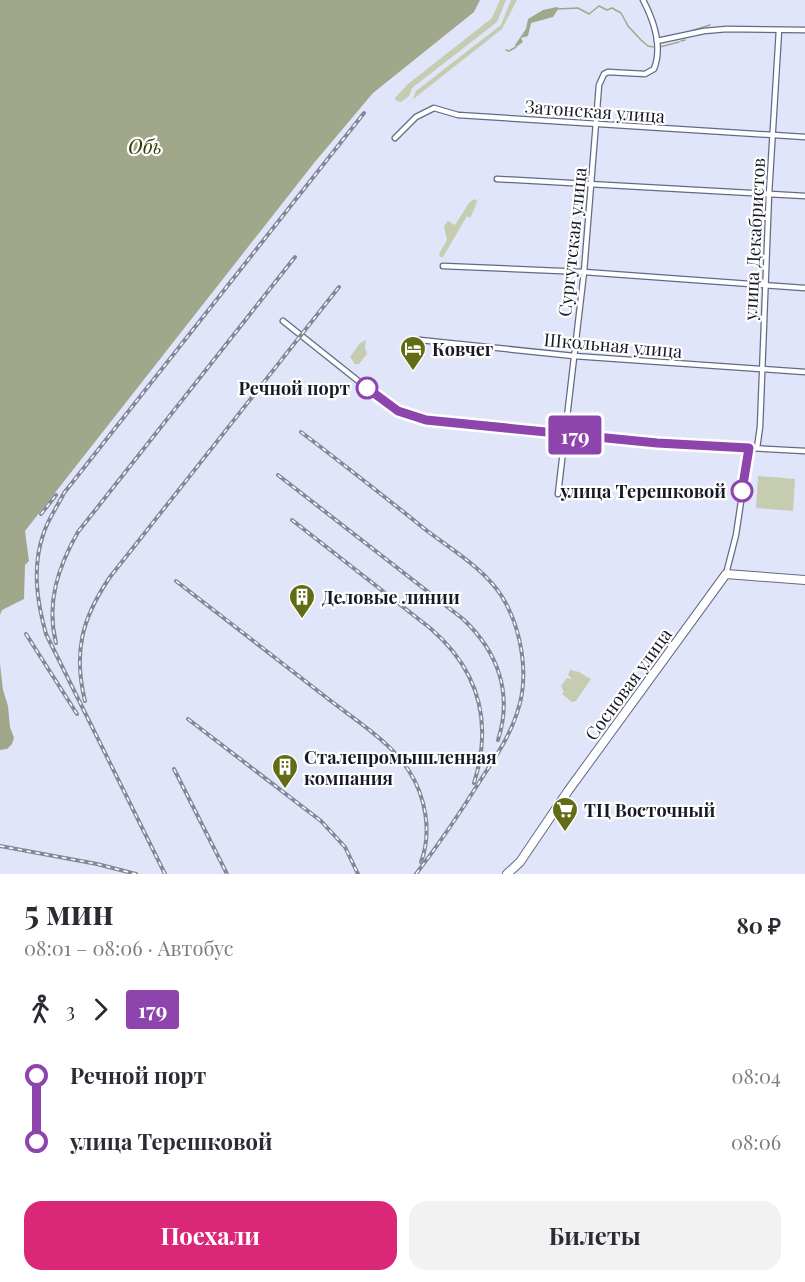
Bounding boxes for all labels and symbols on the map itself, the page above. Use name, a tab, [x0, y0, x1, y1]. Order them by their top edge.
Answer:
street label: Затонская улица	[524, 94, 666, 128]
water label: Обь	[128, 132, 162, 159]
street label: улица Декабристов	[738, 157, 770, 322]
street label: Сургутская улица	[552, 166, 592, 318]
street label: Школьная улица	[543, 327, 683, 363]
hotel icon: Ковчег	[398, 334, 428, 372]
place label: Ковчег	[432, 337, 493, 361]
place label: Речной порт	[238, 376, 351, 400]
marker: Речной порт	[356, 377, 378, 399]
line badge: 179	[540, 416, 610, 454]
place label: улица Терешковой	[559, 479, 726, 503]
marker: улица Терешковой	[731, 480, 753, 502]
building icon: Деловые линии	[287, 582, 317, 620]
place label: Деловые линии	[322, 585, 460, 609]
street label: Сосновая улица	[579, 623, 677, 745]
place label: Сталепромышленная компания	[304, 745, 497, 790]
building icon: Сталепромышленная компания	[270, 752, 300, 790]
supermarket icon: ТЦ Восточный	[550, 795, 580, 833]
place label: ТЦ Восточный	[584, 798, 715, 822]

